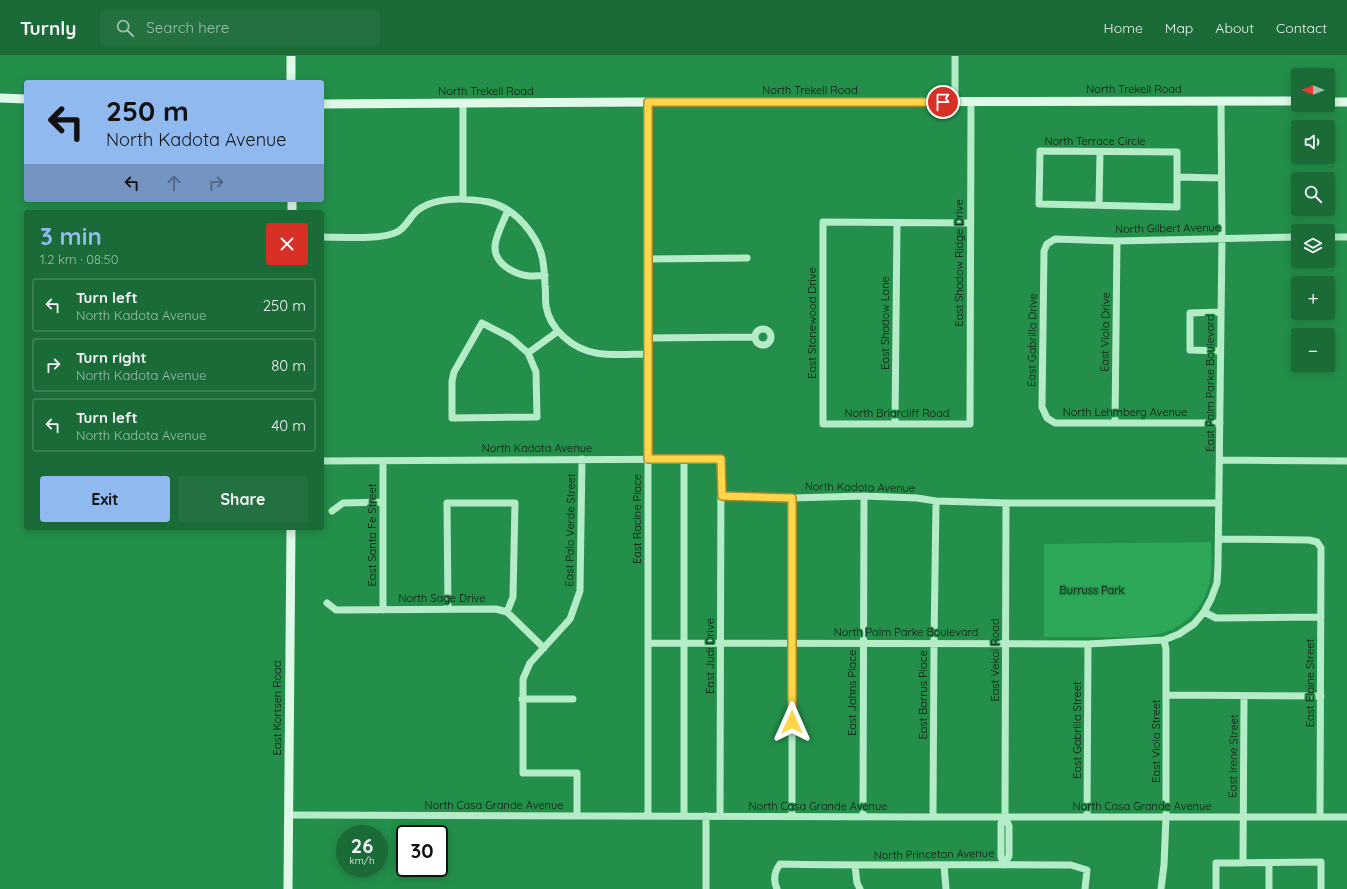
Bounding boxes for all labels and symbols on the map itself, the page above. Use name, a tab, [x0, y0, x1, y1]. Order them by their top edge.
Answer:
north arrow	[1291, 68, 1335, 112]
street label: North Trekell Road	[1086, 82, 1182, 96]
street label: North Trekell Road	[762, 83, 858, 97]
street label: North Trekell Road	[438, 84, 534, 98]
pin	[926, 85, 960, 119]
street label: North Terrace Circle	[1044, 134, 1146, 148]
street label: East Shadow Ridge Drive	[952, 199, 966, 327]
street label: North Gilbert Avenue	[1115, 220, 1221, 236]
street label: East Stonewood Drive	[805, 267, 819, 379]
street label: East Shadow Lane	[878, 276, 892, 370]
street label: East Viola Drive	[1097, 292, 1113, 372]
street label: East Gabrilla Drive	[1024, 293, 1040, 387]
street label: East Palm Parke Boulevard	[1203, 314, 1217, 452]
street label: North Lehmberg Avenue	[1063, 405, 1187, 419]
street label: North Briarcliff Road	[844, 406, 950, 420]
street label: North Kadota Avenue	[482, 441, 592, 455]
street label: East Palo Verde Street	[562, 473, 578, 587]
street label: East Racine Place	[630, 474, 644, 564]
street label: North Kadota Avenue	[805, 479, 915, 495]
street label: East Santa Fe Street	[365, 483, 379, 586]
park label: Burruss Park	[1060, 583, 1124, 597]
street label: North Sage Drive	[398, 591, 486, 605]
street label: East Judi Drive	[703, 618, 717, 694]
street label: East Vekol Road	[988, 618, 1002, 702]
street label: North Palm Parke Boulevard	[834, 625, 978, 639]
street label: East Elaine Street	[1303, 639, 1317, 727]
street label: East Jahns Place	[845, 650, 859, 736]
street label: East Barrus Place	[916, 650, 930, 740]
street label: East Kortsen Road	[270, 661, 284, 755]
street label: East Gabrilla Street	[1070, 681, 1084, 779]
street label: East Viola Street	[1149, 699, 1163, 783]
position arrow	[771, 701, 813, 743]
street label: East Irene Street	[1225, 714, 1241, 798]
street label: North Casa Grande Avenue	[425, 798, 563, 812]
street label: North Casa Grande Avenue	[749, 799, 887, 813]
street label: North Casa Grande Avenue	[1073, 799, 1211, 813]
speed limit sign: 30	[396, 825, 448, 877]
street label: North Princeton Avenue	[874, 846, 994, 862]

